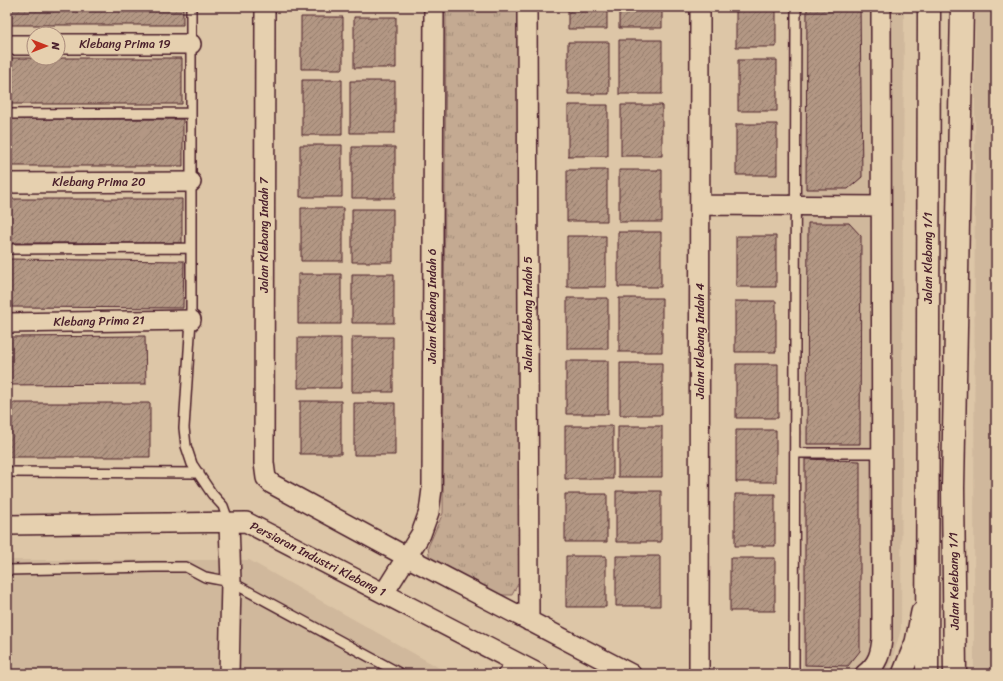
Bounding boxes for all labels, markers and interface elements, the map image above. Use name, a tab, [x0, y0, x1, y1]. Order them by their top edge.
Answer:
north arrow	[26, 26, 66, 66]
street label: Klebang Prima 19	[79, 33, 171, 55]
text: N	[46, 41, 65, 50]
street label: Klebang Prima 20	[52, 171, 146, 193]
street label: Jalan Klebang Indah 7	[253, 176, 275, 294]
street label: Jalan Klebang 1/1	[917, 212, 939, 305]
street label: Jalan Klebang Indah 6	[421, 248, 443, 365]
street label: Jalan Klebang Indah 5	[517, 256, 539, 373]
street label: Jalan Klebang Indah 4	[689, 283, 711, 400]
street label: Klebang Prima 21	[53, 309, 145, 333]
street label: Persiaran Industri Klebang 1	[246, 515, 390, 603]
street label: Jalan Kelebang 1/1	[942, 532, 966, 631]

